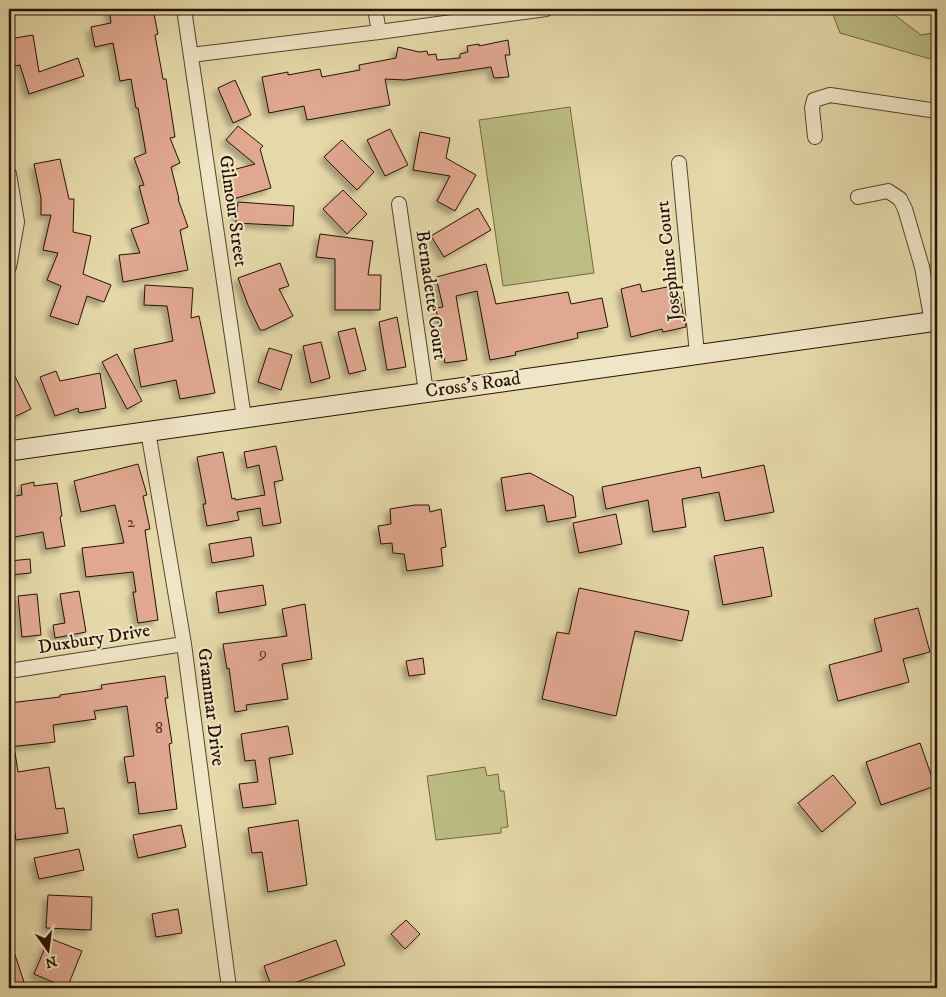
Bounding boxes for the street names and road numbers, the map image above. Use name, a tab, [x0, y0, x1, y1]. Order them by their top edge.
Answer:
street label: Gilmour Street	[214, 154, 252, 268]
street label: Josephine Court	[651, 200, 687, 324]
street label: Bernadette Court	[411, 229, 451, 361]
street label: Cross's Road	[424, 367, 523, 403]
street label: Duxbury Drive	[36, 619, 152, 659]
street label: Grammar Drive	[192, 647, 230, 767]

